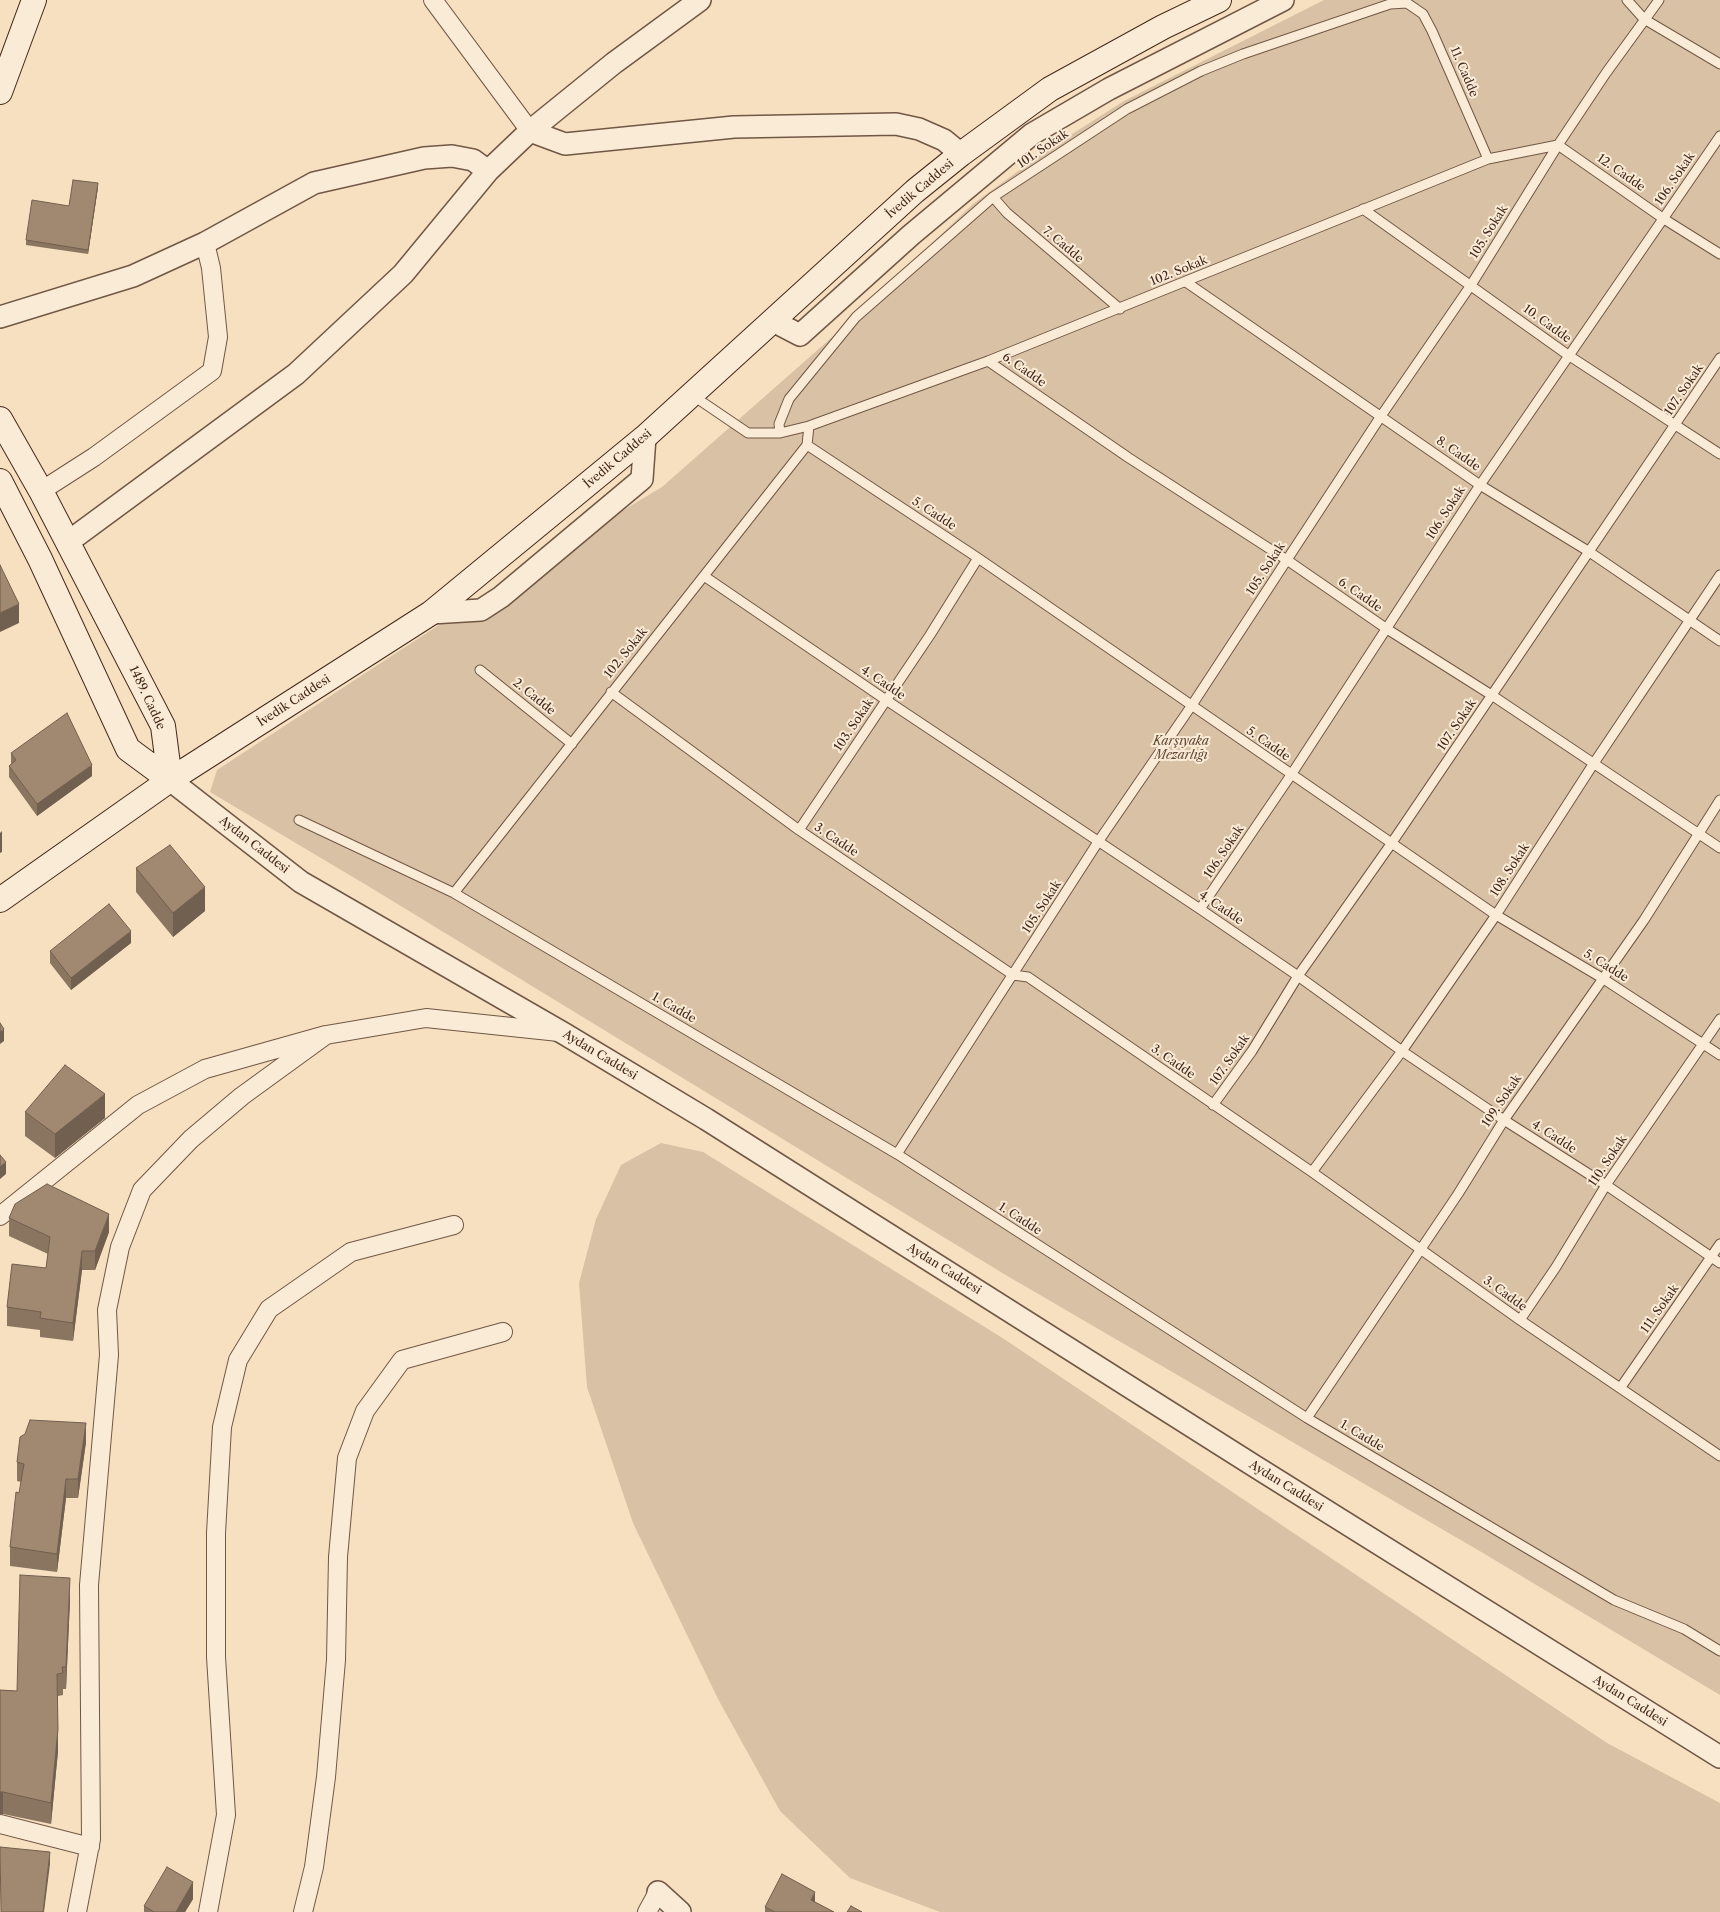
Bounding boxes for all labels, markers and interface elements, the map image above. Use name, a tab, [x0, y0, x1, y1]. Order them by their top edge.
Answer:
street label: 11. Cadde	[1447, 45, 1481, 99]
street label: 101. Sokak	[1015, 127, 1071, 171]
street label: 106. Sokak	[1652, 150, 1698, 208]
street label: 12. Cadde	[1594, 151, 1648, 195]
street label: İvedik Caddesi	[883, 156, 957, 222]
street label: 105. Sokak	[1467, 203, 1511, 261]
street label: 7. Cadde	[1040, 224, 1086, 266]
street label: 102. Sokak	[1148, 253, 1210, 289]
street label: 10. Cadde	[1520, 302, 1574, 346]
street label: 6. Cadde	[999, 350, 1049, 390]
street label: 107. Sokak	[1662, 362, 1706, 418]
street label: İvedik Caddesi	[581, 426, 655, 492]
street label: 8. Cadde	[1433, 434, 1483, 474]
street label: 106. Sokak	[1423, 484, 1469, 542]
street label: 5. Cadde	[909, 494, 959, 534]
street label: 105. Sokak	[1244, 540, 1288, 598]
street label: 6. Cadde	[1335, 575, 1385, 615]
street label: 102. Sokak	[601, 625, 651, 681]
street label: 4. Cadde	[858, 663, 908, 703]
street label: 1489. Cadde	[126, 664, 168, 732]
street label: İvedik Caddesi	[255, 672, 333, 730]
street label: 2. Cadde	[510, 676, 558, 718]
street label: 103. Sokak	[831, 696, 877, 754]
street label: 107. Sokak	[1435, 697, 1479, 753]
street label: 5. Cadde	[1243, 724, 1293, 764]
park label: Karşıyaka Mezarlığı	[1153, 735, 1209, 763]
street label: Aydan Caddesi	[216, 813, 292, 877]
street label: 3. Cadde	[811, 820, 861, 860]
street label: 106. Sokak	[1201, 823, 1247, 881]
street label: 108. Sokak	[1487, 841, 1533, 899]
street label: 105. Sokak	[1020, 878, 1064, 936]
street label: 4. Cadde	[1196, 888, 1246, 928]
street label: 5. Cadde	[1581, 947, 1631, 985]
street label: 1. Cadde	[649, 990, 699, 1026]
street label: Aydan Caddesi	[560, 1027, 640, 1083]
street label: 107. Sokak	[1207, 1032, 1253, 1088]
street label: 3. Cadde	[1148, 1042, 1198, 1082]
street label: 109. Sokak	[1479, 1072, 1525, 1130]
street label: 4. Cadde	[1529, 1117, 1579, 1157]
street label: 110. Sokak	[1586, 1133, 1630, 1189]
street label: 1. Cadde	[996, 1200, 1044, 1238]
street label: Aydan Caddesi	[904, 1240, 984, 1298]
street label: 3. Cadde	[1481, 1274, 1529, 1314]
street label: 111. Sokak	[1638, 1282, 1682, 1336]
street label: 1. Cadde	[1338, 1417, 1386, 1455]
street label: Aydan Caddesi	[1246, 1457, 1326, 1515]
street label: Aydan Caddesi	[1590, 1672, 1670, 1730]

